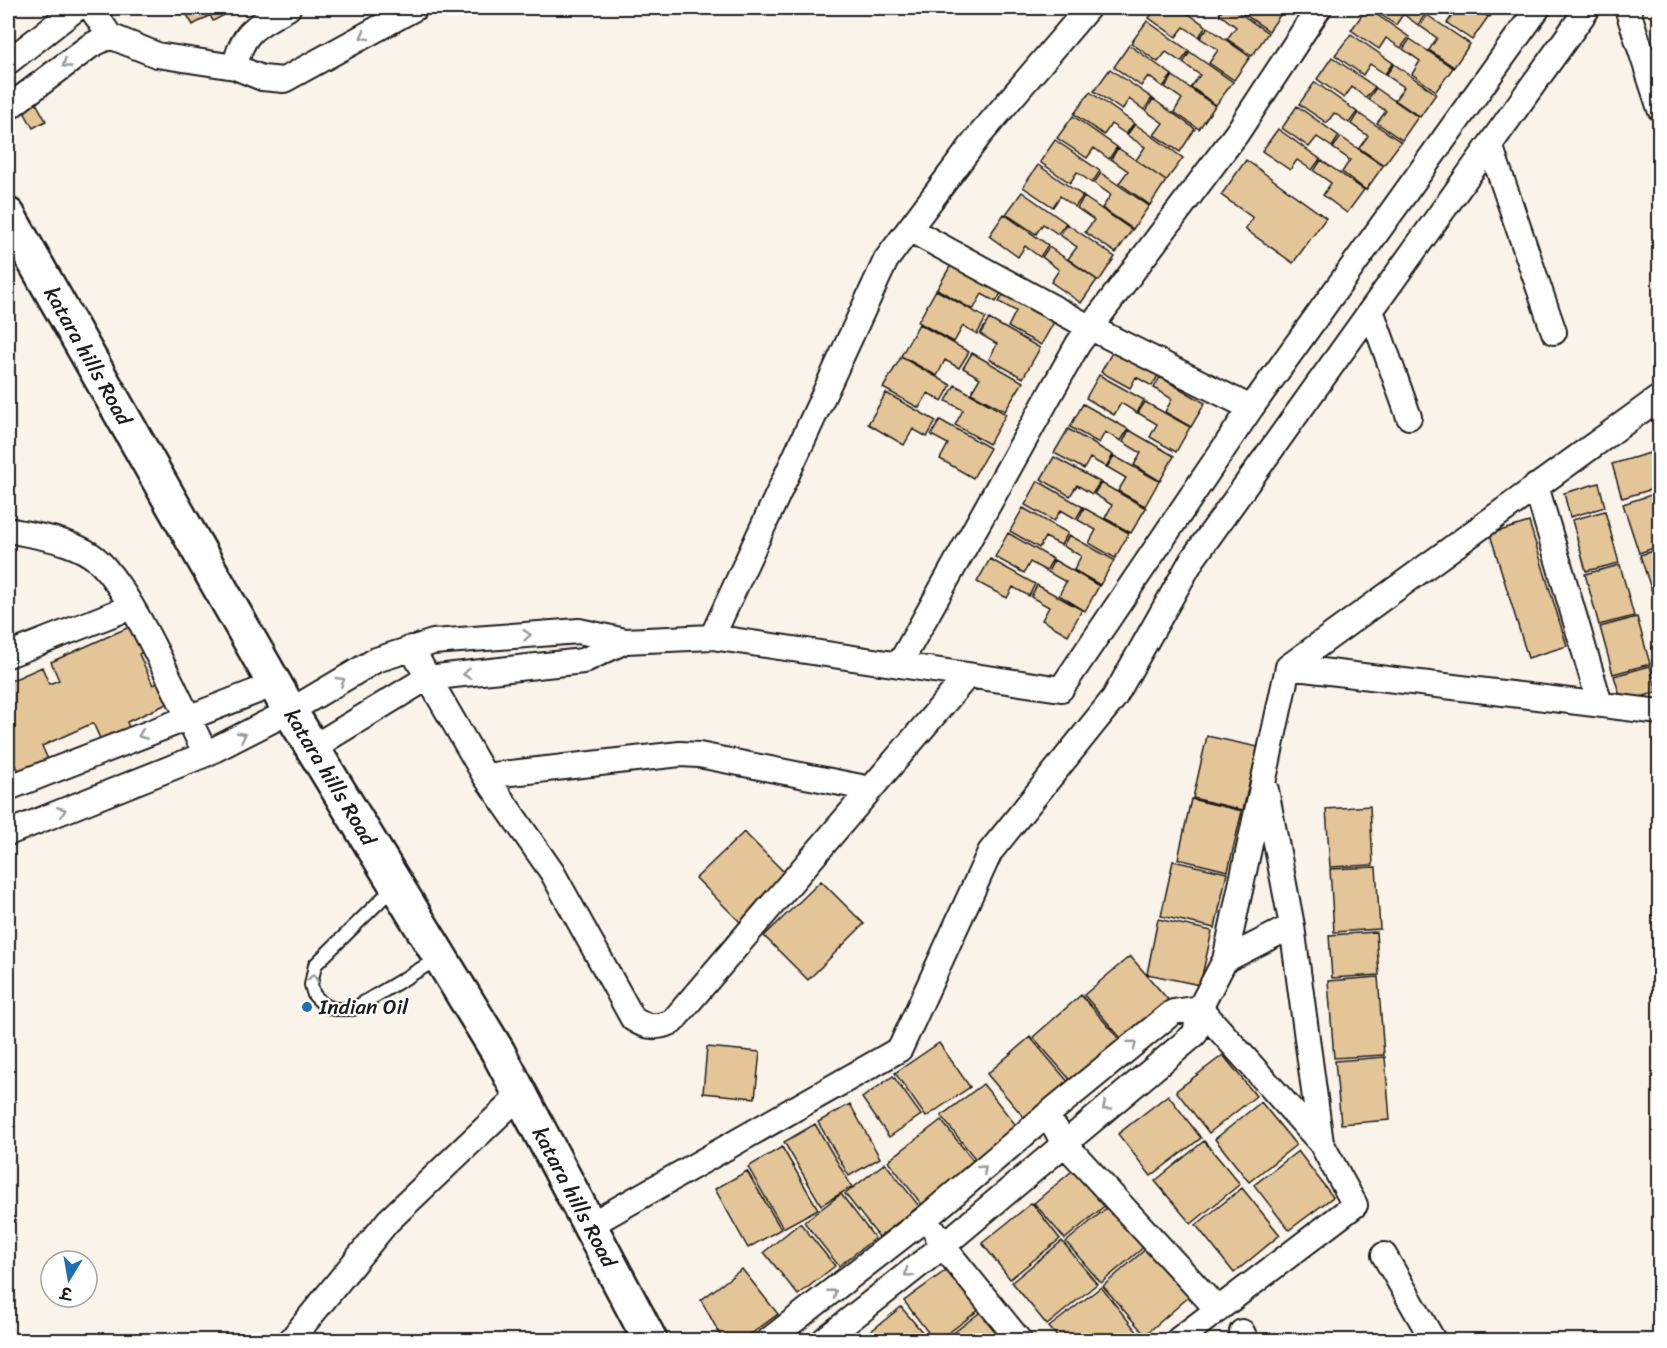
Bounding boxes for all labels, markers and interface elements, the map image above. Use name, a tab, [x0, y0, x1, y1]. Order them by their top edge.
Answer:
one-way arrow	[360, 29, 370, 40]
one-way arrow	[62, 56, 73, 67]
street label: katara hills Road	[33, 279, 144, 434]
one-way arrow	[522, 629, 531, 642]
one-way arrow	[462, 667, 471, 679]
one-way arrow	[335, 677, 345, 688]
street label: katara hills Road	[274, 701, 388, 855]
one-way arrow	[138, 728, 149, 740]
one-way arrow	[235, 732, 246, 743]
one-way arrow	[56, 806, 67, 818]
one-way arrow	[306, 973, 319, 982]
place label: Indian Oil	[318, 988, 409, 1026]
marker: Indian Oil	[300, 1000, 314, 1014]
one-way arrow	[1127, 1041, 1138, 1052]
one-way arrow	[1101, 1100, 1112, 1111]
street label: katara hills Road	[522, 1120, 628, 1276]
one-way arrow	[976, 1165, 987, 1176]
north arrow	[39, 1249, 99, 1309]
one-way arrow	[904, 1266, 915, 1277]
text: उ	[57, 1278, 76, 1309]
one-way arrow	[826, 1289, 837, 1300]

